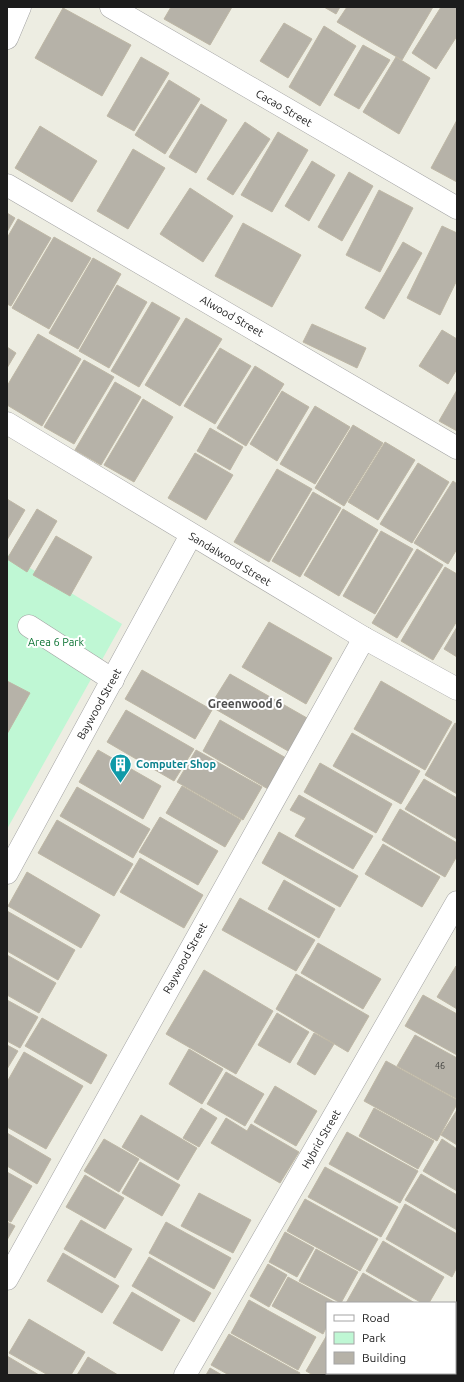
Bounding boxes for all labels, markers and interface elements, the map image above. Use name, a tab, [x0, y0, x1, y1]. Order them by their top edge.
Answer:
street label: Cacao Street	[254, 87, 315, 129]
street label: Alwood Street	[198, 293, 266, 339]
street label: Sandalwood Street	[187, 530, 274, 589]
park label: Area 6 Park	[28, 636, 85, 648]
street label: Baywood Street	[75, 666, 124, 742]
district label: Greenwood 6	[208, 697, 282, 710]
building icon: Computer Shop	[107, 751, 133, 784]
place label: Computer Shop	[136, 758, 216, 770]
street label: Raywood Street	[161, 920, 210, 995]
house number: 46	[435, 1061, 445, 1071]
street label: Hybrid Street	[299, 1107, 343, 1171]
legend	[326, 1302, 456, 1374]
text: Road	[362, 1311, 390, 1324]
text: Park	[362, 1331, 386, 1344]
text: Building	[362, 1351, 406, 1364]

